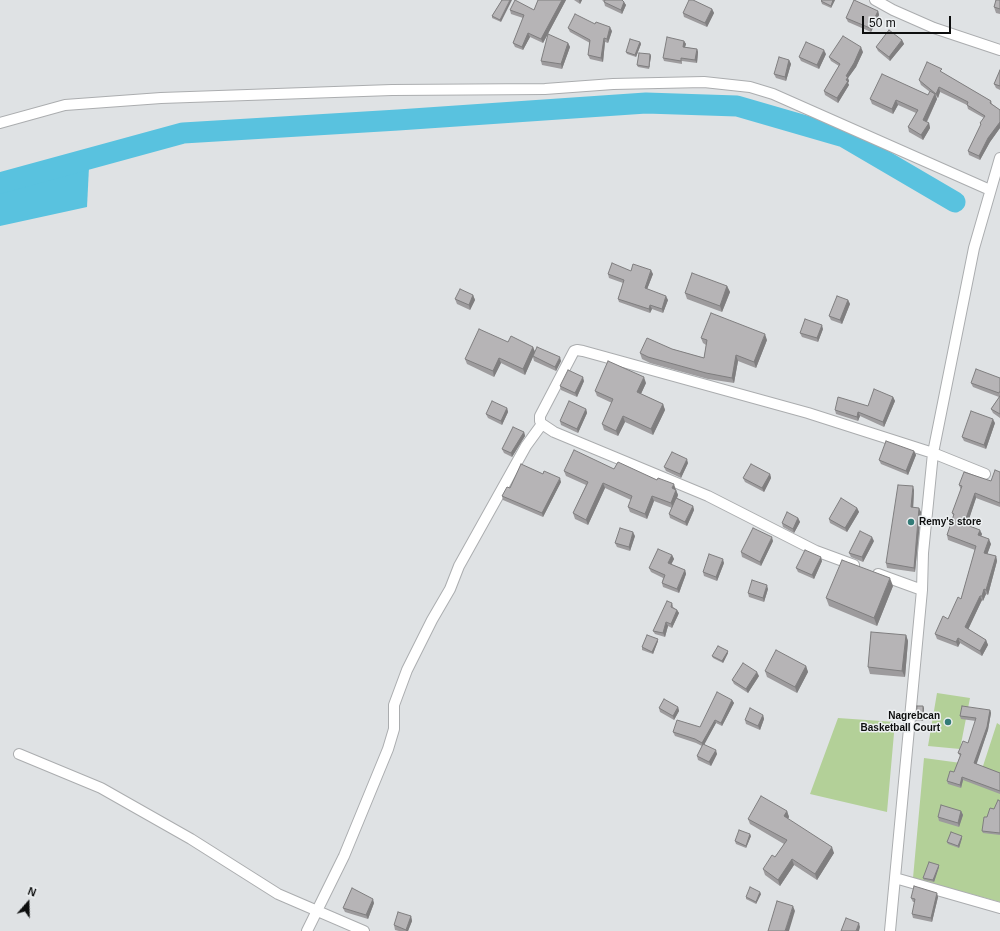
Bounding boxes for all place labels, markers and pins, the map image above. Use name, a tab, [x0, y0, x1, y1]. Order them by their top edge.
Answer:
place label: Remy's store	[919, 516, 981, 528]
marker: Remy's store	[906, 517, 916, 527]
place label: Nagrebcan Basketball Court	[861, 710, 940, 734]
marker: Nagrebcan Basketball Court	[943, 717, 953, 727]

